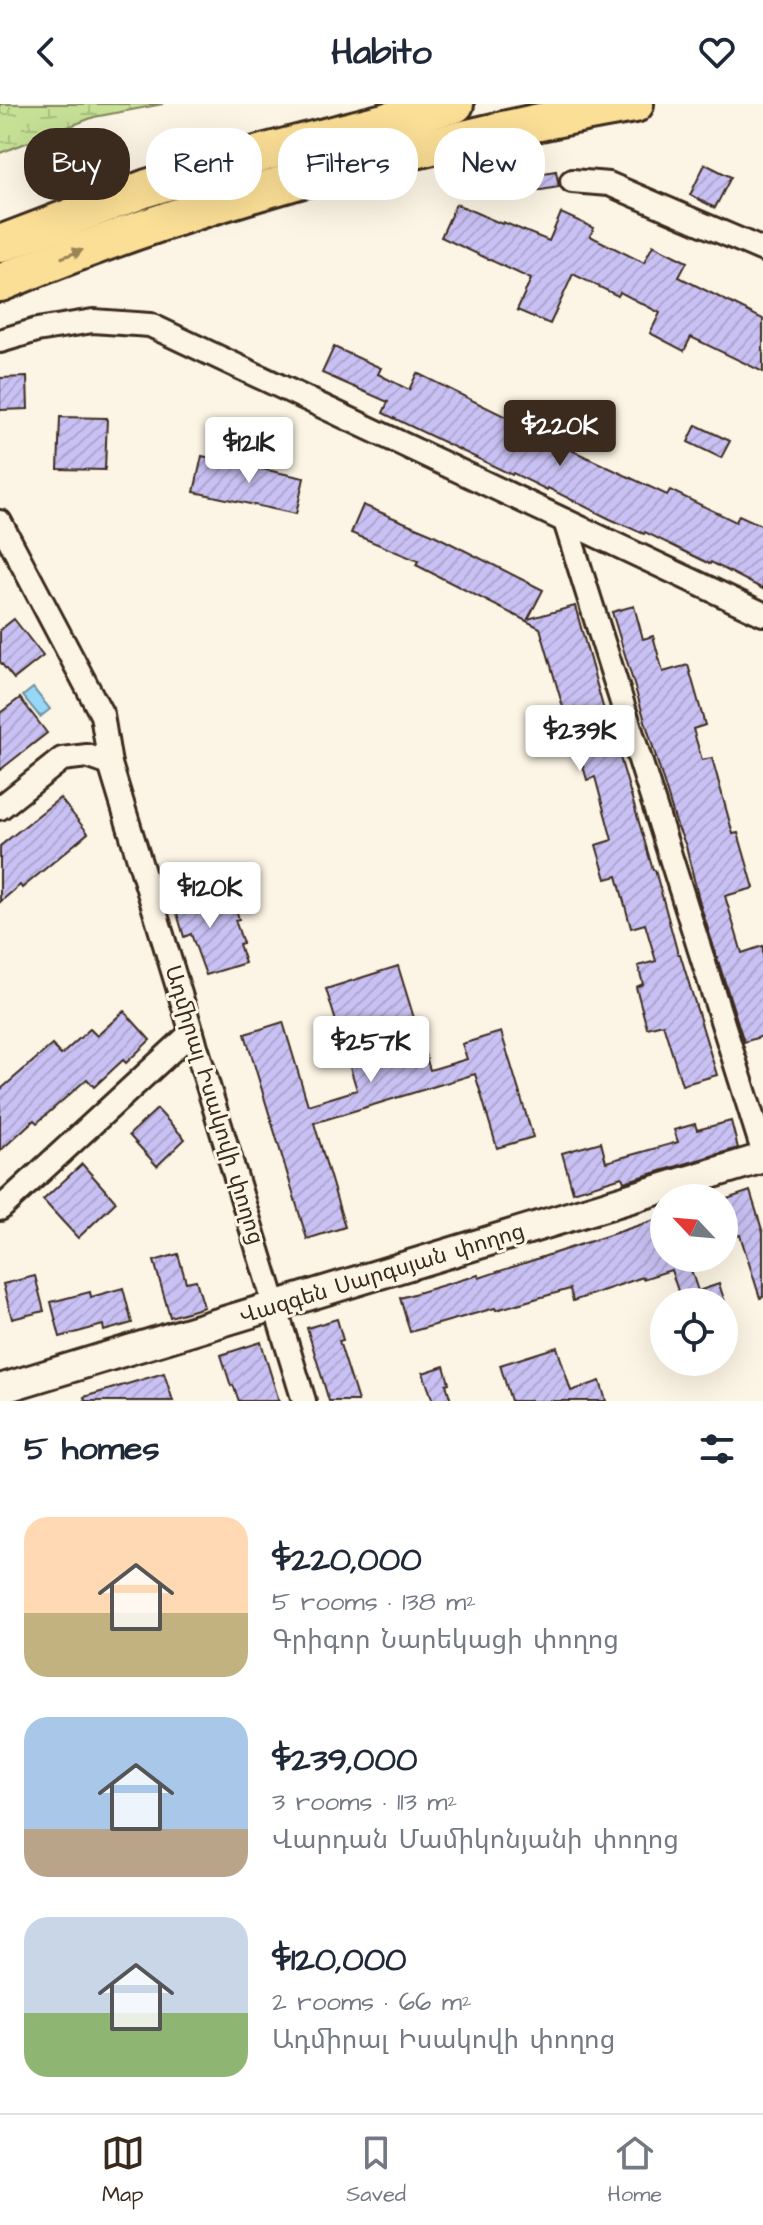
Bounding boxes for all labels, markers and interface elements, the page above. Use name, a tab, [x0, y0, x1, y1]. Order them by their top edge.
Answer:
text: Habito	[331, 27, 432, 78]
icon: back	[24, 30, 68, 74]
icon: heart	[695, 30, 739, 74]
chip: Buy	[24, 128, 130, 200]
chip: Rent	[146, 128, 262, 200]
chip: Filters	[278, 128, 418, 200]
chip: New	[434, 128, 545, 200]
one-way arrow	[60, 247, 84, 260]
pin: $220K	[504, 400, 616, 468]
text: $220K	[522, 408, 598, 444]
pin: $121K	[193, 417, 305, 485]
text: $121K	[223, 425, 275, 461]
pin: $239K	[524, 705, 636, 773]
text: $239K	[543, 713, 617, 749]
pin: $120K	[154, 862, 266, 930]
text: $120K	[178, 870, 242, 906]
street label: Ադմիրալ Իսակովի փողոց	[157, 962, 271, 1248]
pin: $257K	[315, 1016, 427, 1084]
text: $257K	[331, 1024, 411, 1060]
north arrow	[650, 1184, 738, 1272]
map controls	[650, 1184, 738, 1376]
street label: Վազգեն Սարգսյան փողոց	[236, 1216, 528, 1332]
button: locate	[650, 1288, 738, 1376]
text: 5 homes	[24, 1425, 160, 1473]
icon: filters	[695, 1427, 739, 1471]
text: $220,000	[272, 1536, 422, 1584]
icon: home	[88, 1549, 184, 1645]
text: 5 rooms · 138 m²	[272, 1584, 476, 1620]
text: Գրիգոր Նարեկացի փողոց	[272, 1622, 619, 1658]
text: $239,000	[272, 1736, 417, 1784]
icon: home	[88, 1749, 184, 1845]
text: 3 rooms · 113 m²	[272, 1784, 457, 1820]
text: Վարդան Մամիկոնյանի փողոց	[272, 1822, 679, 1858]
text: $120,000	[272, 1936, 407, 1984]
icon: home	[88, 1949, 184, 2045]
text: 2 rooms · 66 m²	[272, 1984, 472, 2020]
text: Ադմիրալ Իսակովի փողոց	[272, 2022, 615, 2058]
tab: Map	[101, 2131, 145, 2210]
tab: Saved	[346, 2131, 406, 2210]
tab: Home	[608, 2131, 662, 2210]

